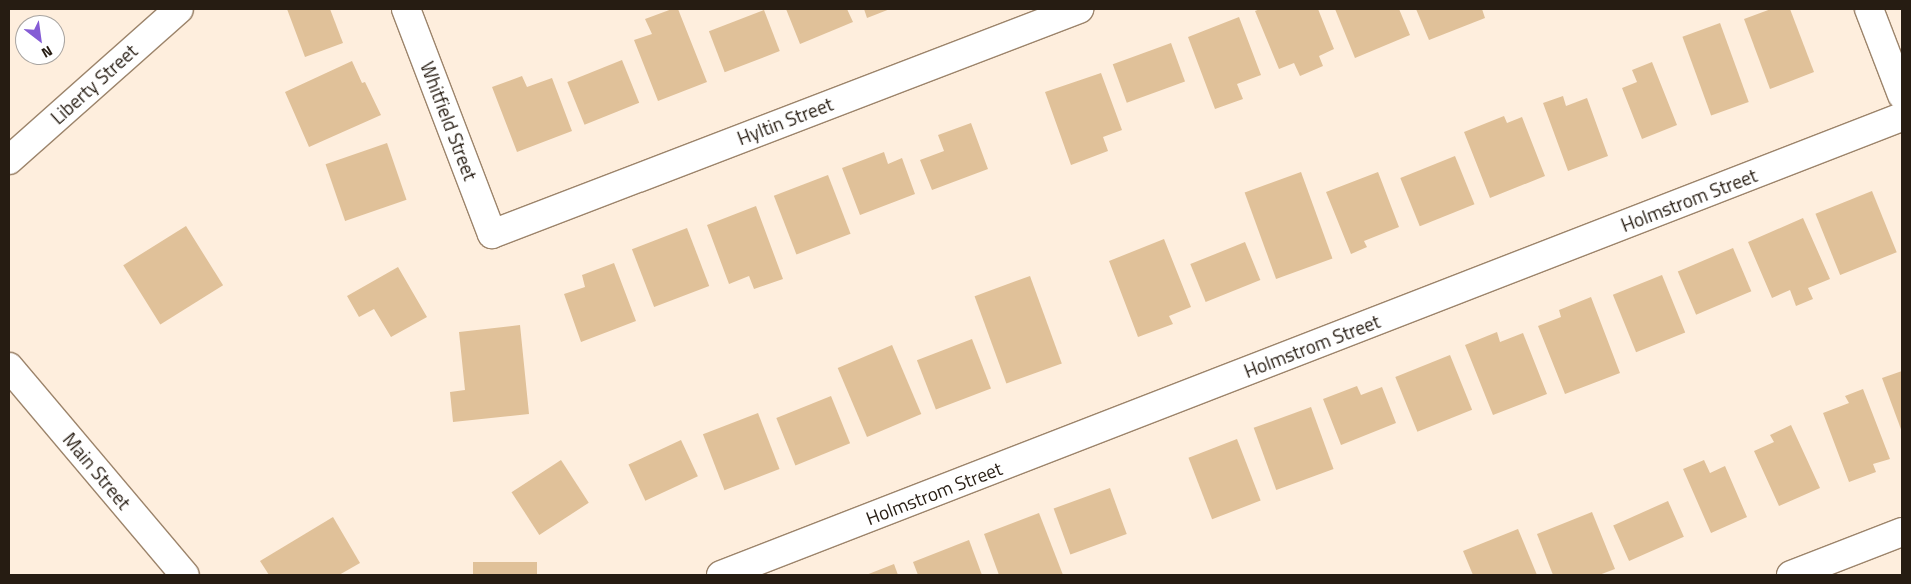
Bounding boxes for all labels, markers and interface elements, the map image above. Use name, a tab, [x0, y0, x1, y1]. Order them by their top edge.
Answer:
north arrow	[15, 15, 65, 65]
street label: Liberty Street	[46, 39, 142, 129]
text: N	[38, 41, 57, 64]
street label: Whitfield Street	[416, 58, 482, 184]
street label: Hyltin Street	[734, 92, 836, 150]
street label: Holmstrom Street	[1618, 164, 1760, 236]
street label: Holmstrom Street	[1241, 310, 1383, 382]
street label: Main Street	[58, 428, 136, 514]
street label: Holmstrom Street	[863, 457, 1005, 529]

